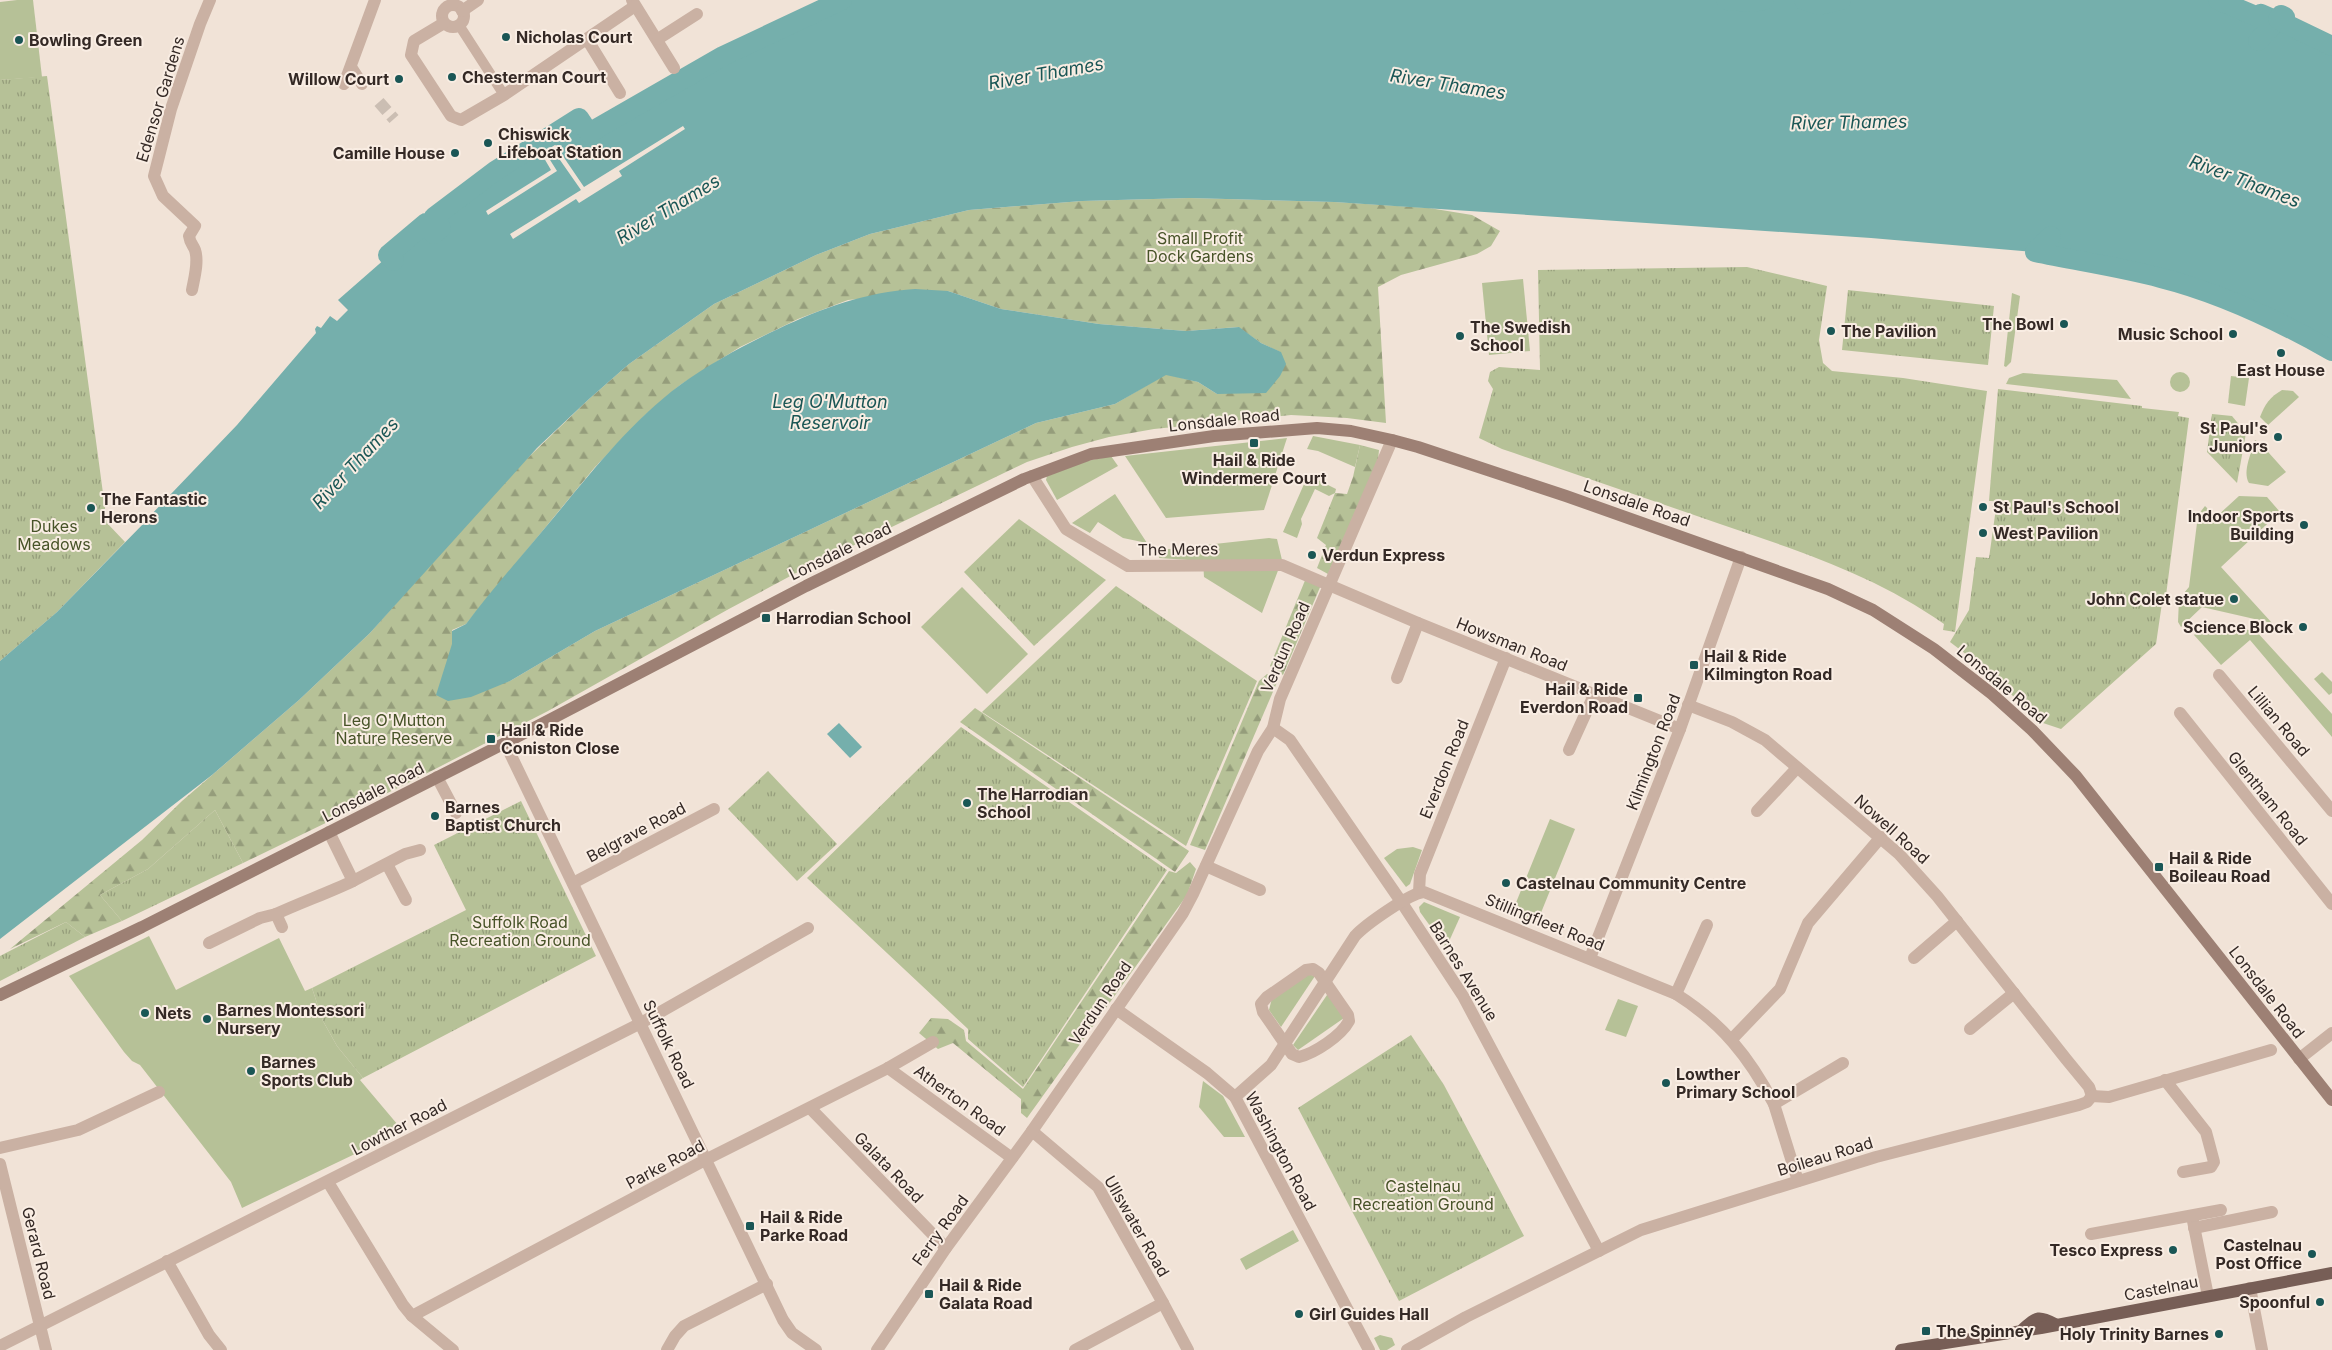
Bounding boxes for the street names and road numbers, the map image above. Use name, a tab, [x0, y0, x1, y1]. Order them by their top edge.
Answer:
street label: Edensor Gardens	[131, 34, 189, 164]
street label: Lonsdale Road	[1167, 404, 1281, 436]
street label: Lonsdale Road	[1581, 475, 1693, 531]
street label: Lonsdale Road	[785, 518, 895, 584]
street label: The Meres	[1137, 538, 1219, 560]
street label: Verdun Road	[1256, 599, 1314, 695]
street label: Howsman Road	[1453, 613, 1571, 675]
street label: Lonsdale Road	[1953, 640, 2051, 728]
street label: Lillian Road	[2244, 682, 2314, 760]
street label: Kilmington Road	[1622, 691, 1684, 813]
street label: Everdon Road	[1415, 716, 1473, 822]
street label: Glentham Road	[2224, 747, 2312, 849]
street label: Lonsdale Road	[319, 758, 427, 826]
street label: Nowell Road	[1850, 790, 1934, 868]
street label: Belgrave Road	[583, 797, 689, 867]
street label: Stillingfleet Road	[1482, 889, 1608, 955]
street label: Barnes Avenue	[1425, 918, 1503, 1024]
street label: Lonsdale Road	[2225, 942, 2309, 1042]
street label: Verdun Road	[1065, 957, 1135, 1049]
street label: Suffolk Road	[639, 997, 699, 1091]
street label: Atherton Road	[910, 1060, 1010, 1140]
street label: Washington Road	[1241, 1088, 1321, 1214]
street label: Lowther Road	[348, 1094, 450, 1160]
street label: Galata Road	[850, 1127, 928, 1207]
street label: Boileau Road	[1775, 1132, 1875, 1180]
street label: Parke Road	[622, 1135, 708, 1193]
street label: Ullswater Road	[1100, 1172, 1174, 1280]
street label: Ferry Road	[908, 1191, 972, 1269]
street label: Gerard Road	[18, 1205, 60, 1301]
street label: Castelnau	[2122, 1271, 2200, 1305]

